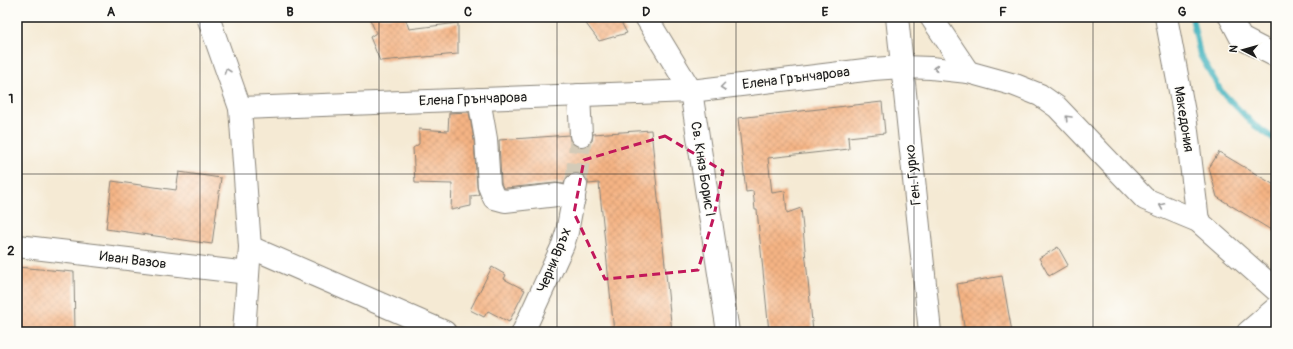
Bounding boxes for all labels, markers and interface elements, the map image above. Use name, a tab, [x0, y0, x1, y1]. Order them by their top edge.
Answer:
text: A	[107, 4, 116, 20]
text: B	[286, 4, 294, 20]
text: C	[464, 4, 472, 20]
text: D	[642, 4, 650, 20]
text: E	[822, 4, 829, 20]
text: F	[999, 4, 1007, 20]
text: G	[1178, 4, 1187, 20]
north arrow	[1223, 30, 1263, 70]
text: N	[1227, 44, 1240, 53]
street label: Елена Грънчарова	[741, 63, 851, 93]
one-way arrow	[933, 64, 939, 73]
one-way arrow	[223, 68, 232, 75]
one-way arrow	[720, 82, 726, 91]
street label: Македония	[1170, 85, 1198, 153]
street label: Елена Грънчарова	[419, 89, 527, 109]
text: 1	[8, 91, 14, 107]
one-way arrow	[1065, 115, 1073, 123]
street label: Св. Княз Борис I	[687, 120, 719, 218]
street label: Ген. Гурко	[901, 143, 925, 206]
one-way arrow	[1158, 203, 1166, 211]
street label: Черни Връх	[533, 225, 575, 295]
text: 2	[7, 243, 15, 259]
street label: Иван Вазов	[99, 247, 168, 273]

